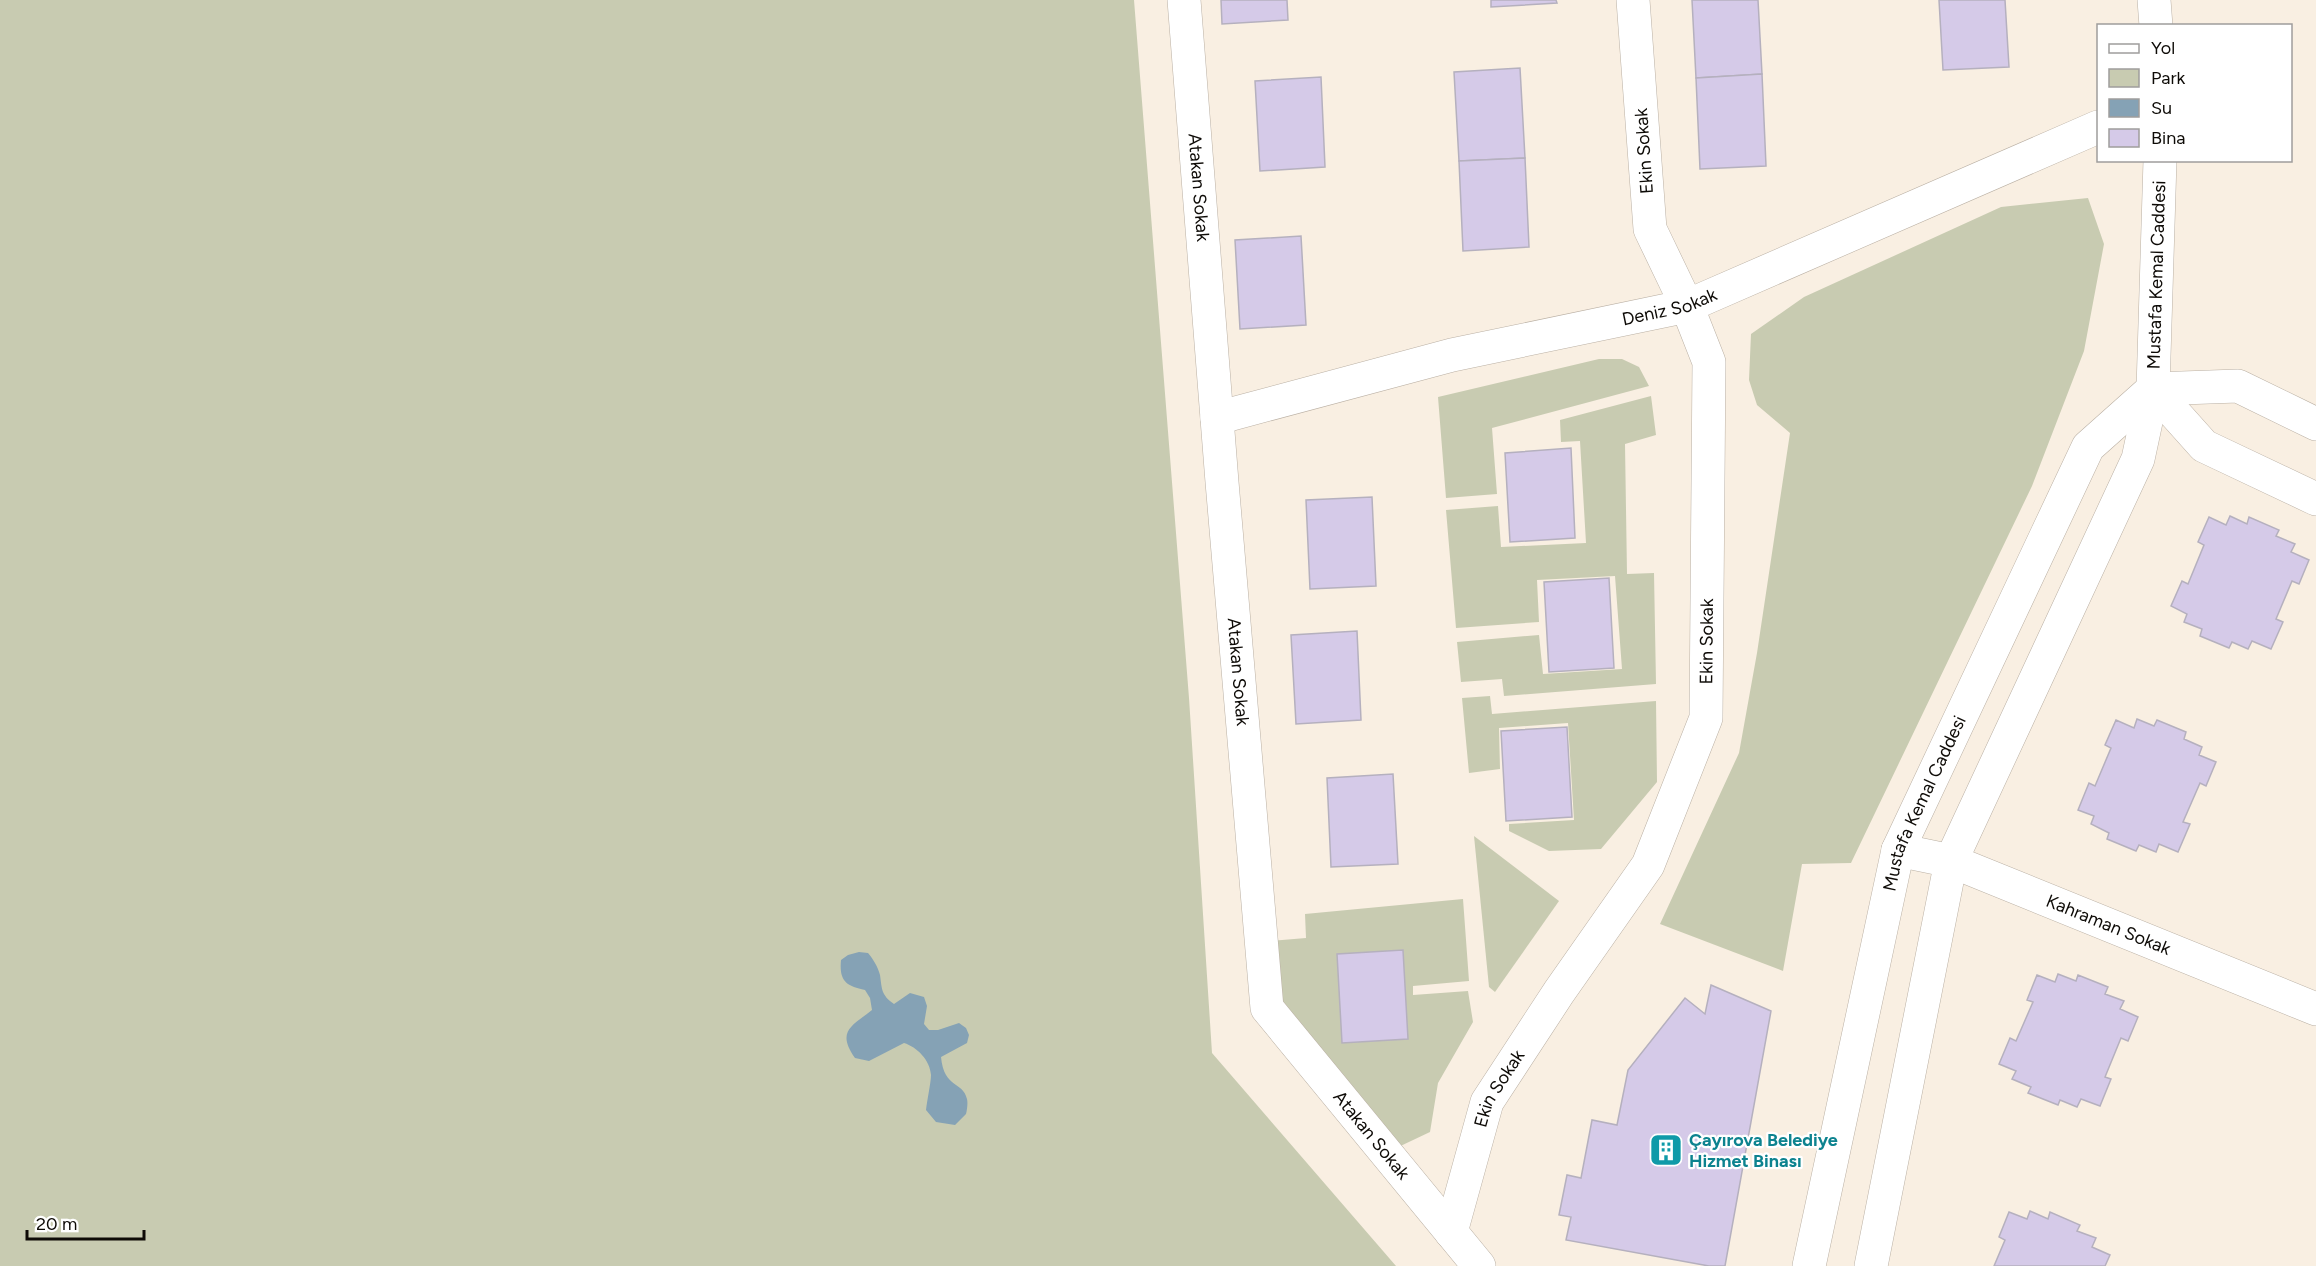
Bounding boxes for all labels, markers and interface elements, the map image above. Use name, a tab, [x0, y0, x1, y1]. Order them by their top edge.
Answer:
legend	[2097, 24, 2292, 162]
text: Yol	[2151, 37, 2175, 59]
text: Park	[2151, 67, 2186, 89]
text: Su	[2151, 97, 2172, 119]
street label: Ekin Sokak	[1630, 107, 1658, 195]
text: Bina	[2151, 127, 2185, 149]
street label: Atakan Sokak	[1184, 133, 1214, 243]
street label: Mustafa Kemal Caddesi	[2143, 180, 2170, 370]
street label: Deniz Sokak	[1620, 283, 1721, 330]
street label: Ekin Sokak	[1695, 598, 1718, 685]
street label: Atakan Sokak	[1223, 617, 1254, 727]
street label: Mustafa Kemal Caddesi	[1878, 712, 1971, 893]
street label: Kahraman Sokak	[2043, 890, 2174, 960]
street label: Ekin Sokak	[1469, 1045, 1529, 1130]
street label: Atakan Sokak	[1329, 1086, 1415, 1184]
place label: Çayırova Belediye Hizmet Binası	[1689, 1129, 1838, 1172]
building icon: Çayırova Belediye Hizmet Binası	[1648, 1132, 1684, 1168]
scale bar	[27, 1203, 144, 1241]
text: 20 m	[36, 1213, 77, 1235]

